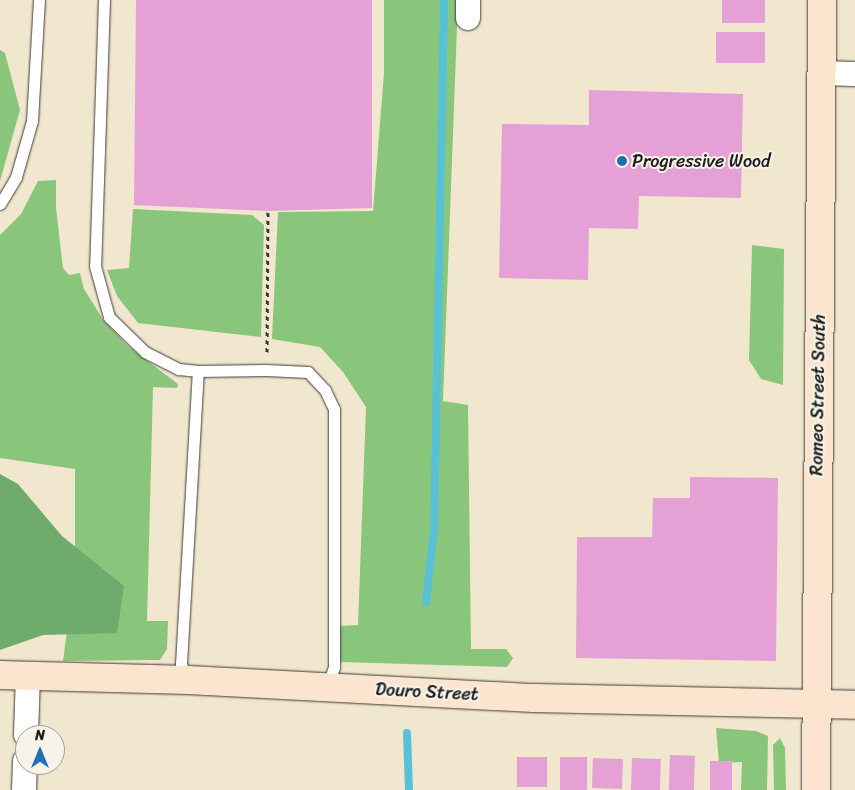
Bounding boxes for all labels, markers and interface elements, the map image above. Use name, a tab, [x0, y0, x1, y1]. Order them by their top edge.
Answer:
place label: Progressive Wood	[632, 150, 771, 172]
marker: Progressive Wood	[616, 155, 628, 167]
street label: Romeo Street South	[806, 314, 830, 476]
street label: Douro Street	[375, 679, 479, 705]
text: N	[35, 723, 45, 748]
north arrow	[15, 725, 65, 775]

